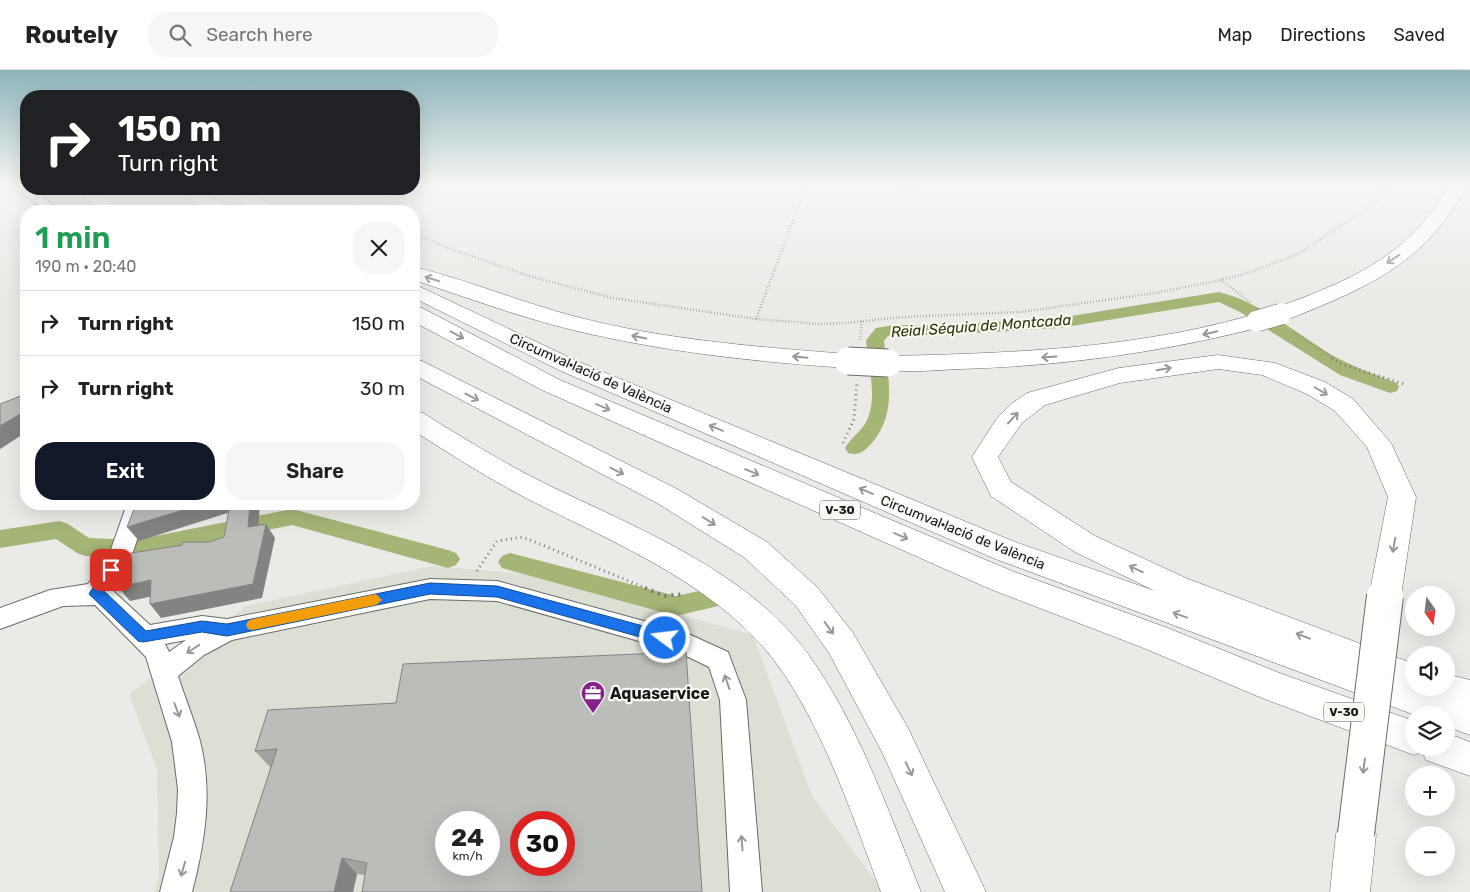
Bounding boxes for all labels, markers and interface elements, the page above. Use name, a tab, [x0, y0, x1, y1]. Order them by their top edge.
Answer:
search box	[148, 12, 498, 57]
text: Routely	[25, 21, 118, 49]
icon: search	[166, 21, 194, 49]
text: Search here	[206, 23, 313, 46]
text: Map	[1217, 24, 1252, 46]
text: Directions	[1280, 24, 1366, 46]
text: Saved	[1394, 24, 1445, 46]
text: 150 m	[118, 108, 221, 150]
icon: right	[35, 110, 100, 175]
text: Turn right	[118, 150, 218, 177]
text: 1 min	[35, 220, 110, 256]
button: close	[353, 222, 405, 274]
one-way arrow	[1386, 254, 1400, 265]
text: 190 m · 20:40	[35, 257, 137, 276]
one-way arrow	[424, 273, 440, 283]
icon: right	[35, 309, 63, 337]
water label: Reial Séquia de Montcada	[890, 311, 1072, 341]
text: Turn right	[78, 312, 173, 335]
text: 150 m	[352, 312, 405, 335]
one-way arrow	[1202, 329, 1218, 338]
street label: Circumval·lació de València	[507, 330, 675, 417]
one-way arrow	[449, 331, 464, 340]
one-way arrow	[631, 331, 647, 341]
one-way arrow	[792, 353, 808, 362]
one-way arrow	[1041, 353, 1057, 362]
one-way arrow	[1156, 363, 1172, 373]
icon: right	[35, 374, 63, 402]
text: Turn right	[78, 377, 173, 400]
text: 30 m	[360, 377, 405, 400]
one-way arrow	[1314, 387, 1328, 397]
one-way arrow	[464, 393, 479, 402]
one-way arrow	[595, 402, 610, 412]
one-way arrow	[1007, 411, 1019, 424]
one-way arrow	[709, 423, 724, 432]
button: Exit	[35, 442, 215, 500]
button: Share	[225, 442, 405, 500]
one-way arrow	[610, 466, 625, 476]
one-way arrow	[744, 467, 759, 477]
one-way arrow	[859, 486, 874, 496]
street label: Circumval·lació de València	[878, 492, 1048, 573]
road number: V-30	[820, 500, 860, 520]
one-way arrow	[701, 517, 715, 527]
one-way arrow	[893, 532, 908, 542]
one-way arrow	[1388, 537, 1398, 553]
pin	[90, 549, 132, 591]
icon: arrive	[97, 556, 125, 584]
one-way arrow	[1129, 563, 1144, 573]
north arrow	[1405, 586, 1455, 636]
map controls	[1405, 586, 1455, 876]
one-way arrow	[1172, 610, 1188, 619]
position arrow	[638, 611, 690, 663]
one-way arrow	[824, 620, 835, 634]
one-way arrow	[1296, 631, 1311, 640]
one-way arrow	[187, 644, 201, 654]
button: sound	[1405, 646, 1455, 696]
one-way arrow	[722, 675, 731, 690]
office icon: Aquaservice	[580, 680, 606, 714]
place label: Aquaservice	[610, 684, 710, 703]
one-way arrow	[173, 702, 182, 717]
road number: V-30	[1324, 702, 1364, 722]
button: layers	[1405, 706, 1455, 756]
one-way arrow	[1359, 758, 1369, 774]
one-way arrow	[905, 761, 915, 776]
button: +	[1405, 766, 1455, 816]
speed limit sign: 30	[510, 811, 575, 876]
text: 24	[451, 823, 484, 852]
button: −	[1405, 826, 1455, 876]
one-way arrow	[738, 836, 747, 852]
text: km/h	[453, 849, 482, 863]
one-way arrow	[178, 861, 188, 877]

